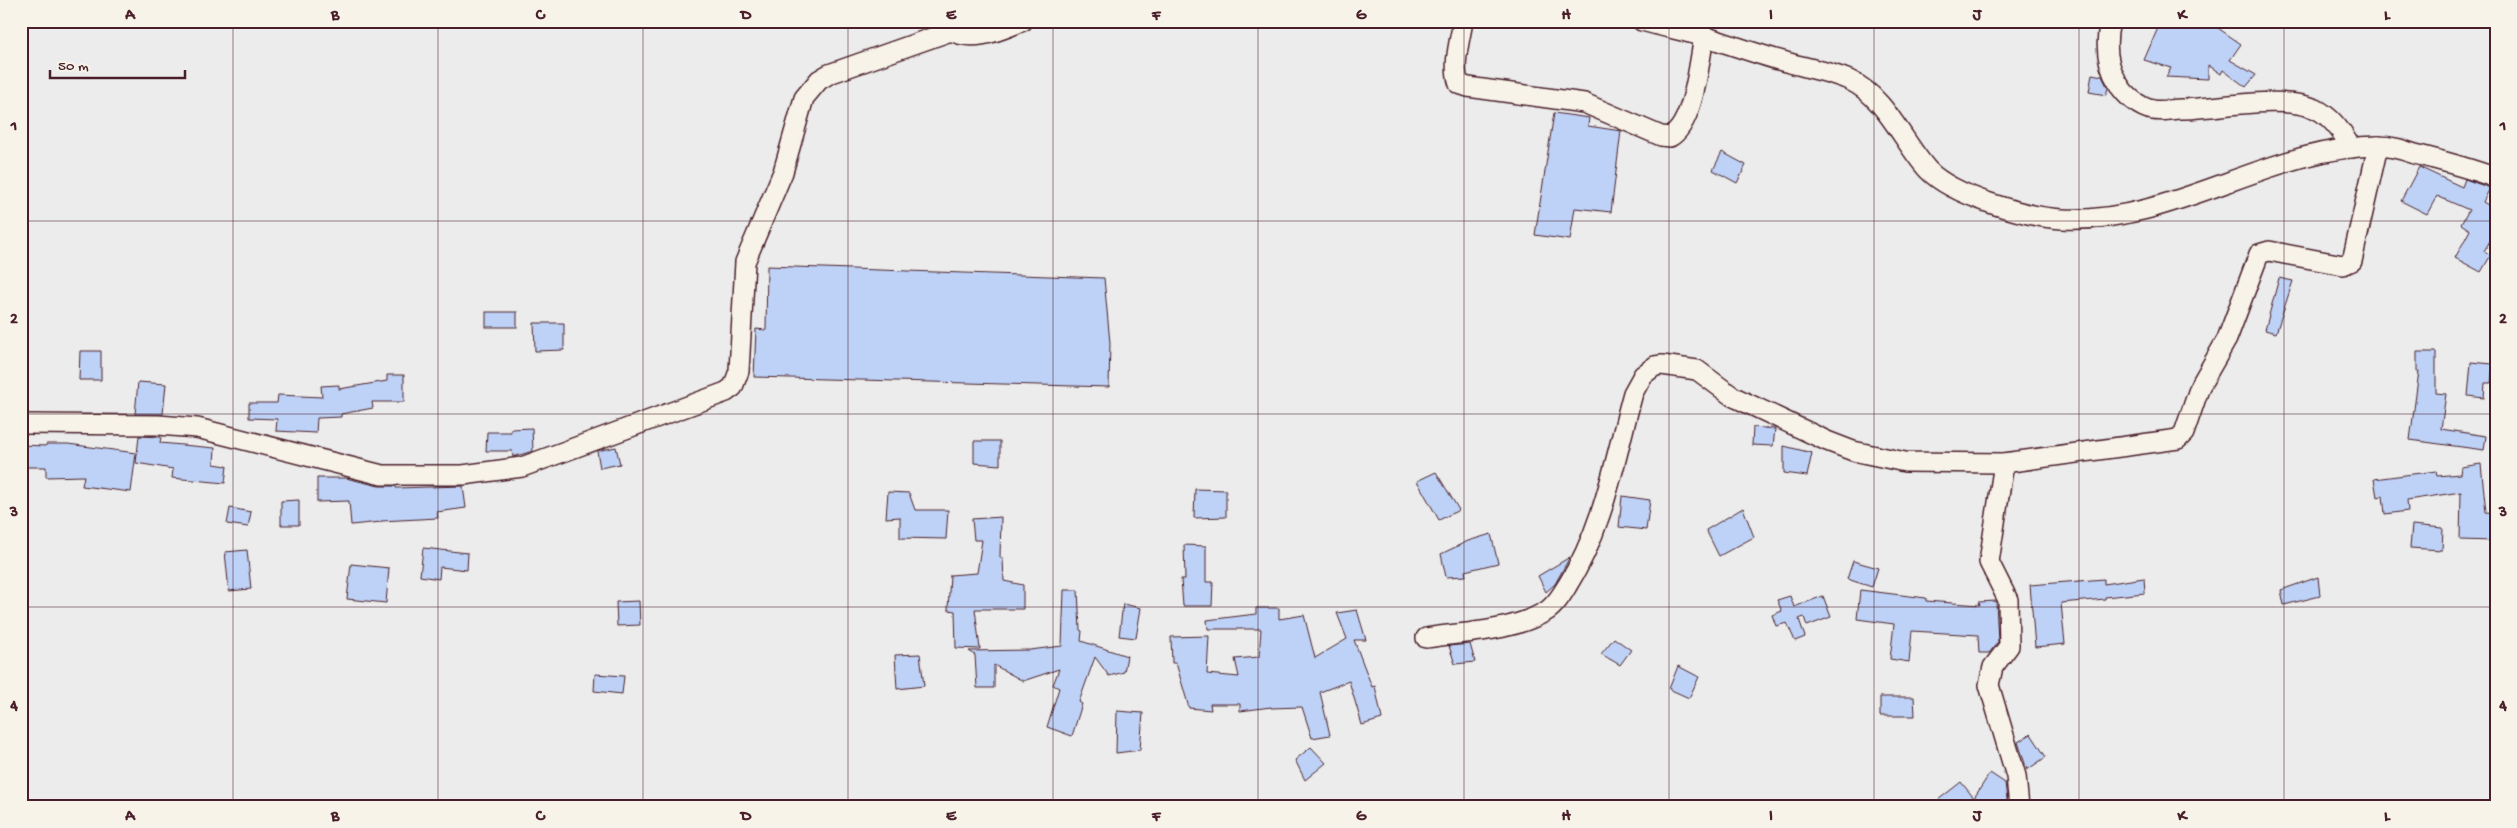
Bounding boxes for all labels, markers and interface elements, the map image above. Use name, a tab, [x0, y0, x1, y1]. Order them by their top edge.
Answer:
text: A	[124, 7, 136, 26]
text: B	[330, 7, 340, 26]
text: C	[535, 7, 546, 26]
text: D	[739, 7, 752, 26]
text: E	[946, 7, 957, 26]
text: F	[1151, 7, 1162, 26]
text: G	[1356, 7, 1367, 26]
text: H	[1561, 7, 1571, 26]
text: I	[1769, 7, 1773, 26]
text: J	[1972, 7, 1983, 26]
text: K	[2177, 7, 2189, 26]
text: L	[2384, 7, 2391, 26]
scale bar	[50, 48, 185, 80]
text: 50 m	[58, 58, 89, 76]
text: 1	[10, 118, 17, 137]
text: 1	[2499, 118, 2506, 137]
text: 2	[10, 311, 18, 330]
text: 2	[2499, 311, 2507, 330]
text: 3	[9, 504, 18, 523]
text: 3	[2498, 504, 2507, 523]
text: 4	[9, 698, 18, 717]
text: 4	[2498, 698, 2507, 717]
text: A	[124, 808, 136, 827]
text: B	[330, 808, 340, 827]
text: C	[535, 808, 546, 827]
text: D	[739, 808, 752, 827]
text: E	[946, 808, 957, 827]
text: F	[1151, 808, 1162, 827]
text: G	[1356, 808, 1367, 827]
text: H	[1561, 808, 1571, 827]
text: I	[1769, 808, 1773, 827]
text: J	[1972, 808, 1983, 827]
text: K	[2177, 808, 2189, 827]
text: L	[2384, 808, 2391, 827]

